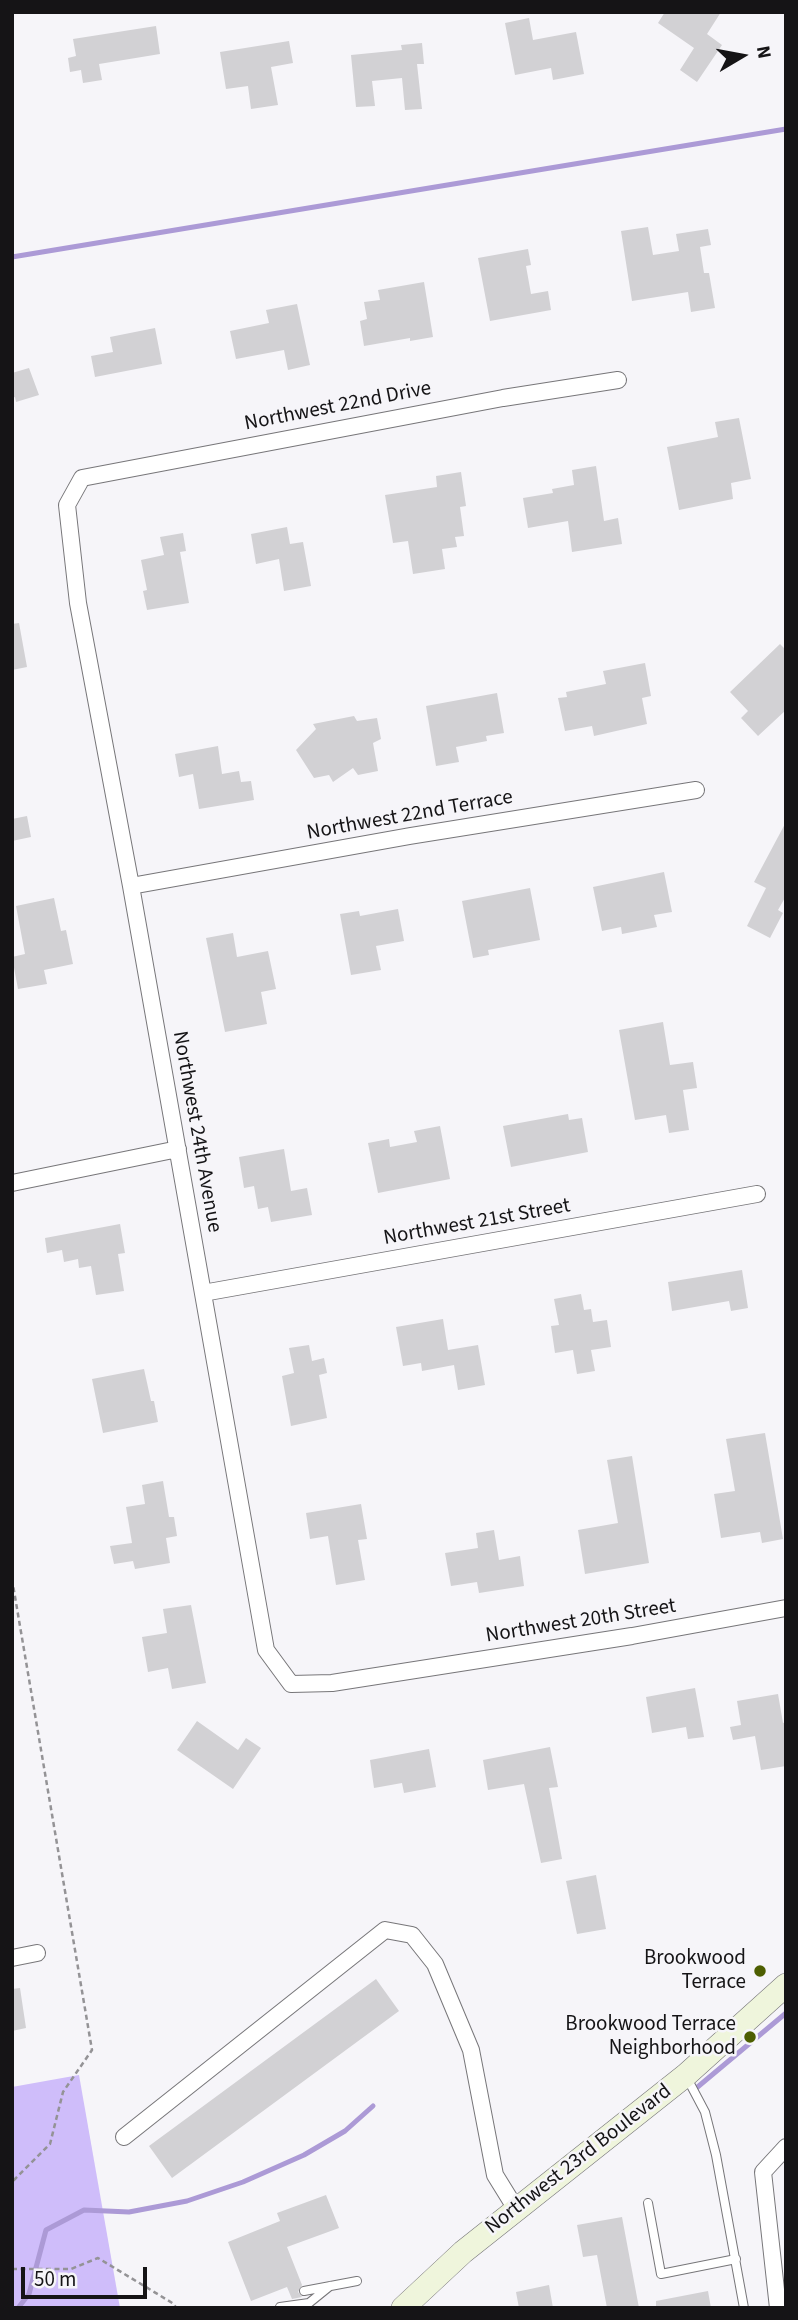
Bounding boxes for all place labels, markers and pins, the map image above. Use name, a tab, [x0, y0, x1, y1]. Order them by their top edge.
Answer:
place label: Brookwood Terrace	[644, 1946, 746, 1996]
marker: Brookwood Terrace	[752, 1963, 768, 1979]
place label: Brookwood Terrace Neighborhood	[565, 2012, 736, 2062]
marker: Brookwood Terrace Neighborhood	[742, 2029, 758, 2045]

